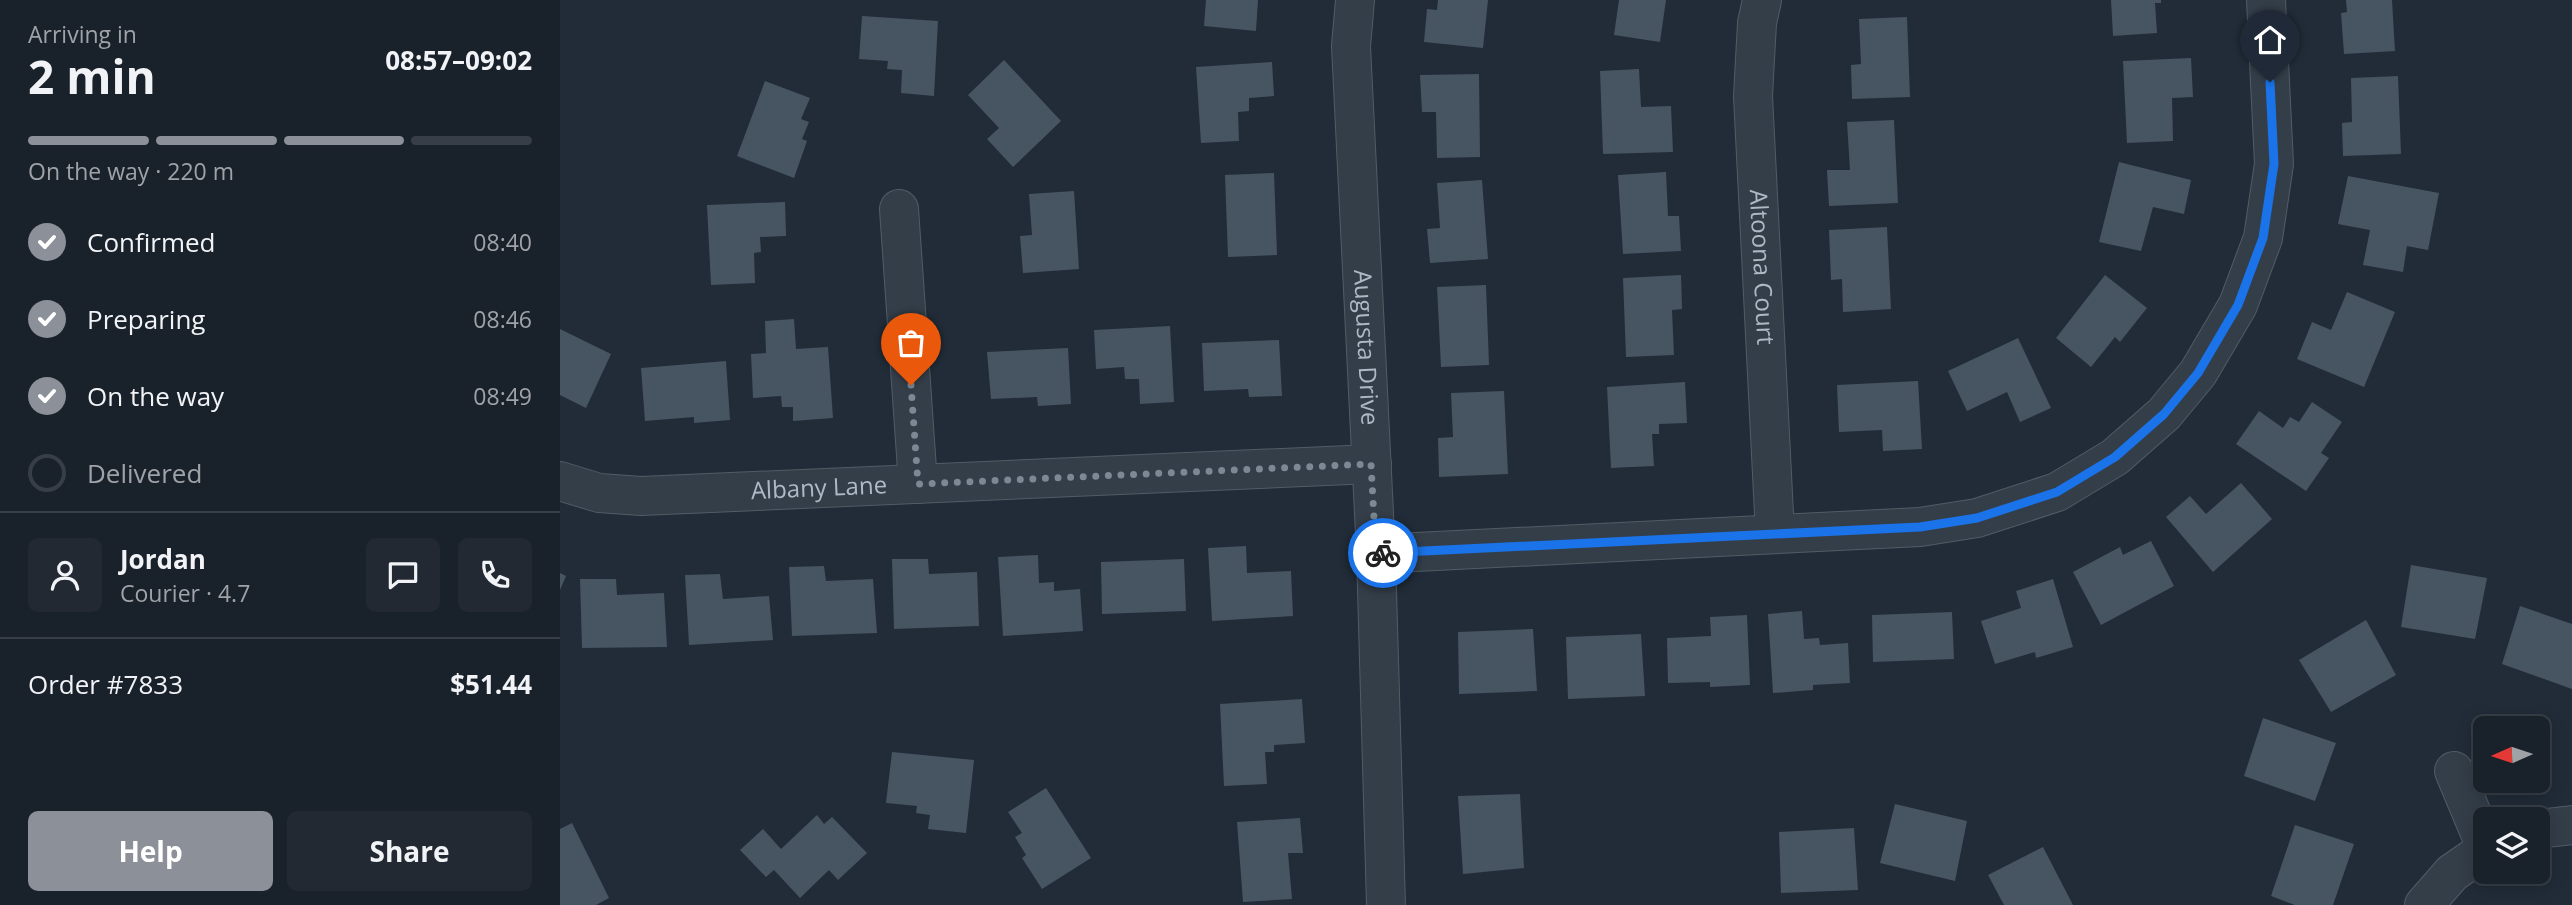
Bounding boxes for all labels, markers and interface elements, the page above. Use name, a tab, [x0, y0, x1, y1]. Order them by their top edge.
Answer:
pin	[2240, 10, 2300, 82]
text: Arriving in	[28, 18, 137, 50]
icon: home	[2251, 21, 2289, 59]
text: 08:57–09:02	[385, 42, 532, 78]
text: 2 min	[28, 45, 156, 107]
text: On the way · 220 m	[28, 155, 234, 187]
street label: Altoona Court	[1743, 189, 1783, 346]
icon: check	[28, 223, 66, 261]
text: Confirmed	[87, 224, 215, 260]
text: 08:40	[473, 226, 532, 258]
street label: Augusta Drive	[1347, 269, 1388, 426]
icon: check	[28, 300, 66, 338]
text: Preparing	[87, 301, 205, 337]
text: 08:46	[473, 303, 532, 335]
pin	[881, 313, 941, 385]
icon: bag	[892, 324, 930, 362]
icon: check	[28, 377, 66, 415]
text: On the way	[87, 378, 224, 414]
text: 08:49	[473, 380, 532, 412]
text: Delivered	[87, 455, 202, 491]
street label: Albany Lane	[750, 467, 888, 506]
courier	[1348, 518, 1418, 588]
icon: bike	[1364, 534, 1402, 572]
button: person	[28, 538, 102, 612]
button: chat	[366, 538, 440, 612]
button: phone	[458, 538, 532, 612]
text: Jordan	[120, 541, 206, 577]
text: Courier · 4.7	[120, 577, 250, 609]
text: Order #7833	[28, 666, 183, 702]
text: $51.44	[450, 666, 532, 702]
north arrow	[2473, 716, 2550, 793]
map controls	[2473, 716, 2550, 884]
button: layers	[2473, 807, 2550, 884]
button: Help	[28, 811, 273, 891]
button: Share	[287, 811, 532, 891]

